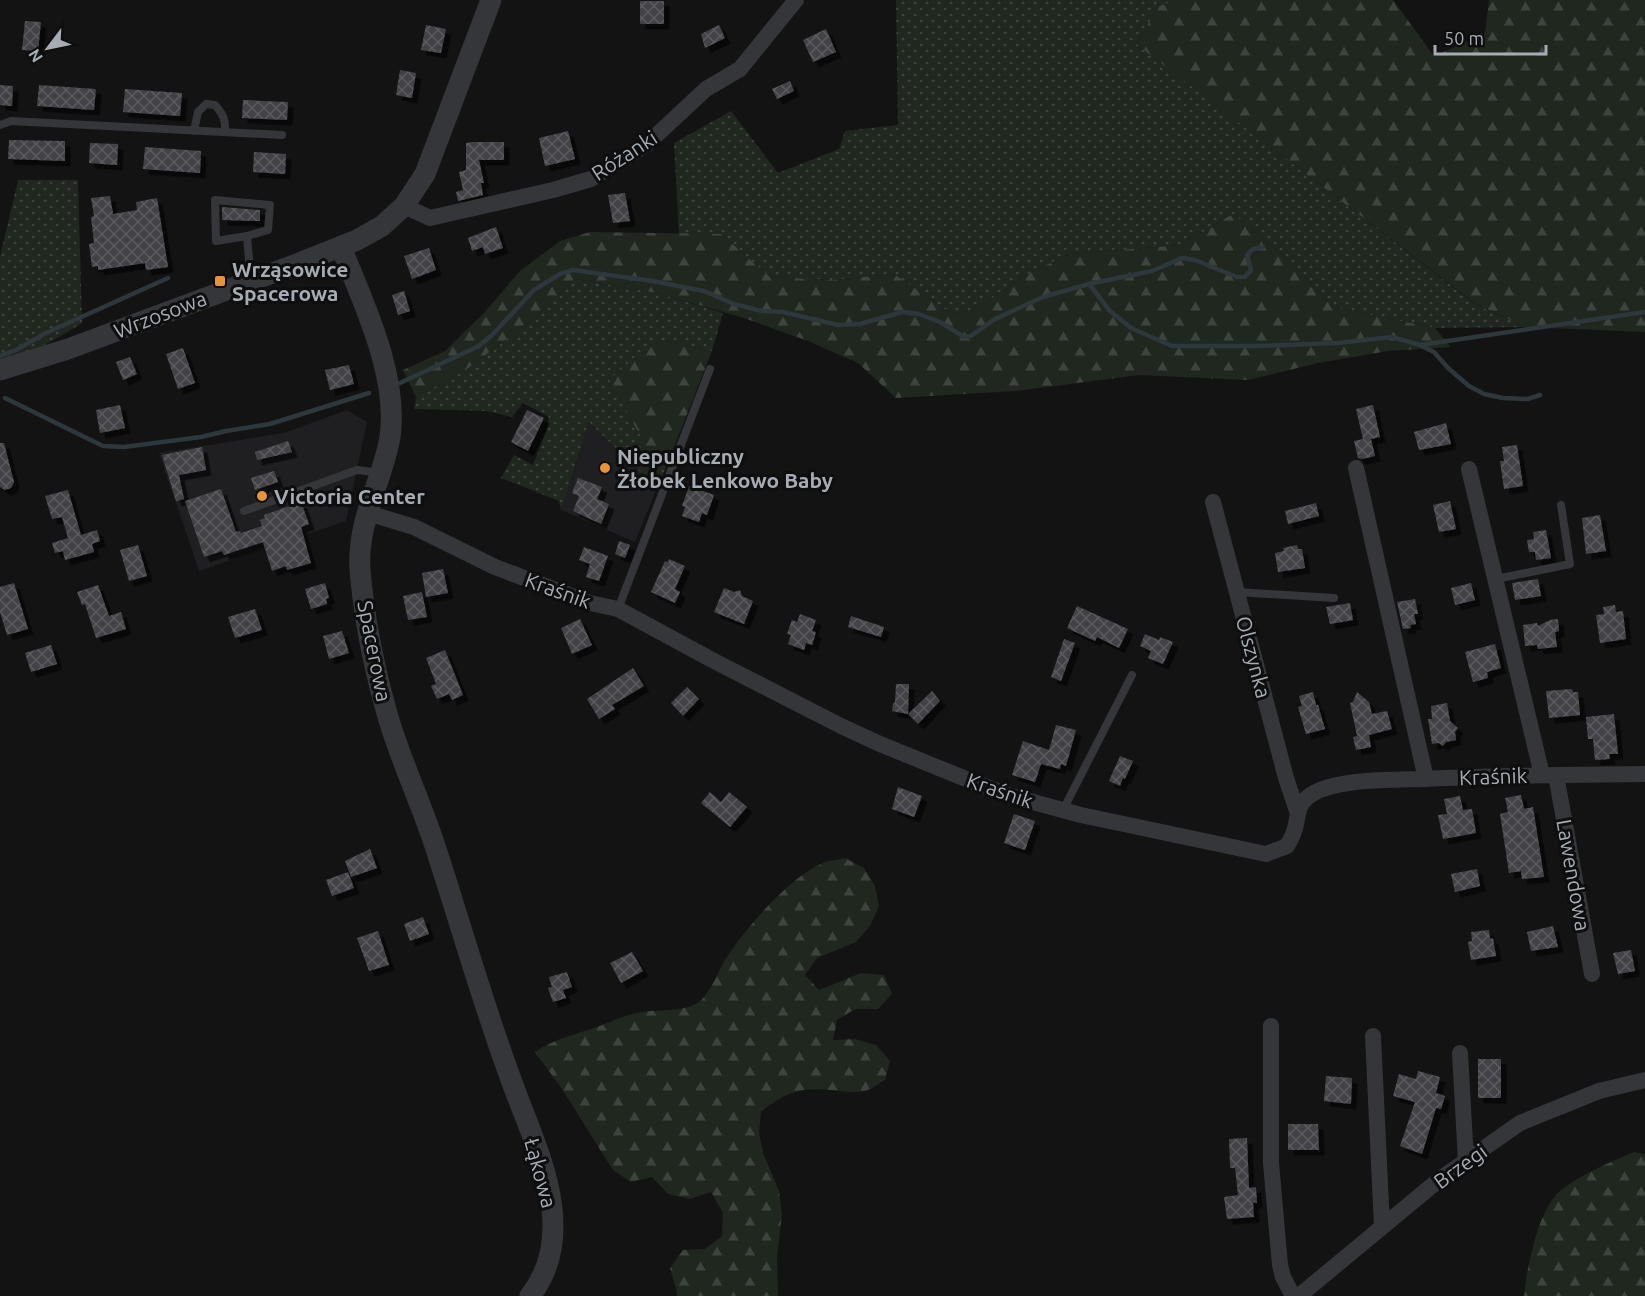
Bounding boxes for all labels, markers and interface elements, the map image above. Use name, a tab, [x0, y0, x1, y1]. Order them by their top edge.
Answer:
north arrow	[18, 18, 78, 78]
scale bar	[1435, 18, 1546, 56]
text: 50 m	[1444, 28, 1484, 48]
text: N	[24, 46, 46, 66]
street label: Różanki	[587, 125, 661, 185]
place label: Wrząsowice Spacerowa	[232, 257, 348, 305]
marker: Wrząsowice Spacerowa	[213, 274, 227, 288]
street label: Wrzosowa	[110, 285, 210, 343]
place label: Niepubliczny Żłobek Lenkowo Baby	[617, 444, 833, 492]
marker: Niepubliczny Żłobek Lenkowo Baby	[598, 461, 612, 475]
place label: Victoria Center	[274, 484, 425, 508]
marker: Victoria Center	[255, 489, 269, 503]
street label: Kraśnik	[522, 567, 595, 613]
street label: Spacerowa	[353, 598, 397, 704]
street label: Olszynka	[1232, 613, 1276, 701]
street label: Kraśnik	[1458, 763, 1528, 789]
street label: Kraśnik	[964, 768, 1037, 813]
street label: Lawendowa	[1552, 817, 1596, 933]
street label: Łąkowa	[520, 1135, 562, 1211]
street label: Brzegi	[1429, 1139, 1491, 1193]

